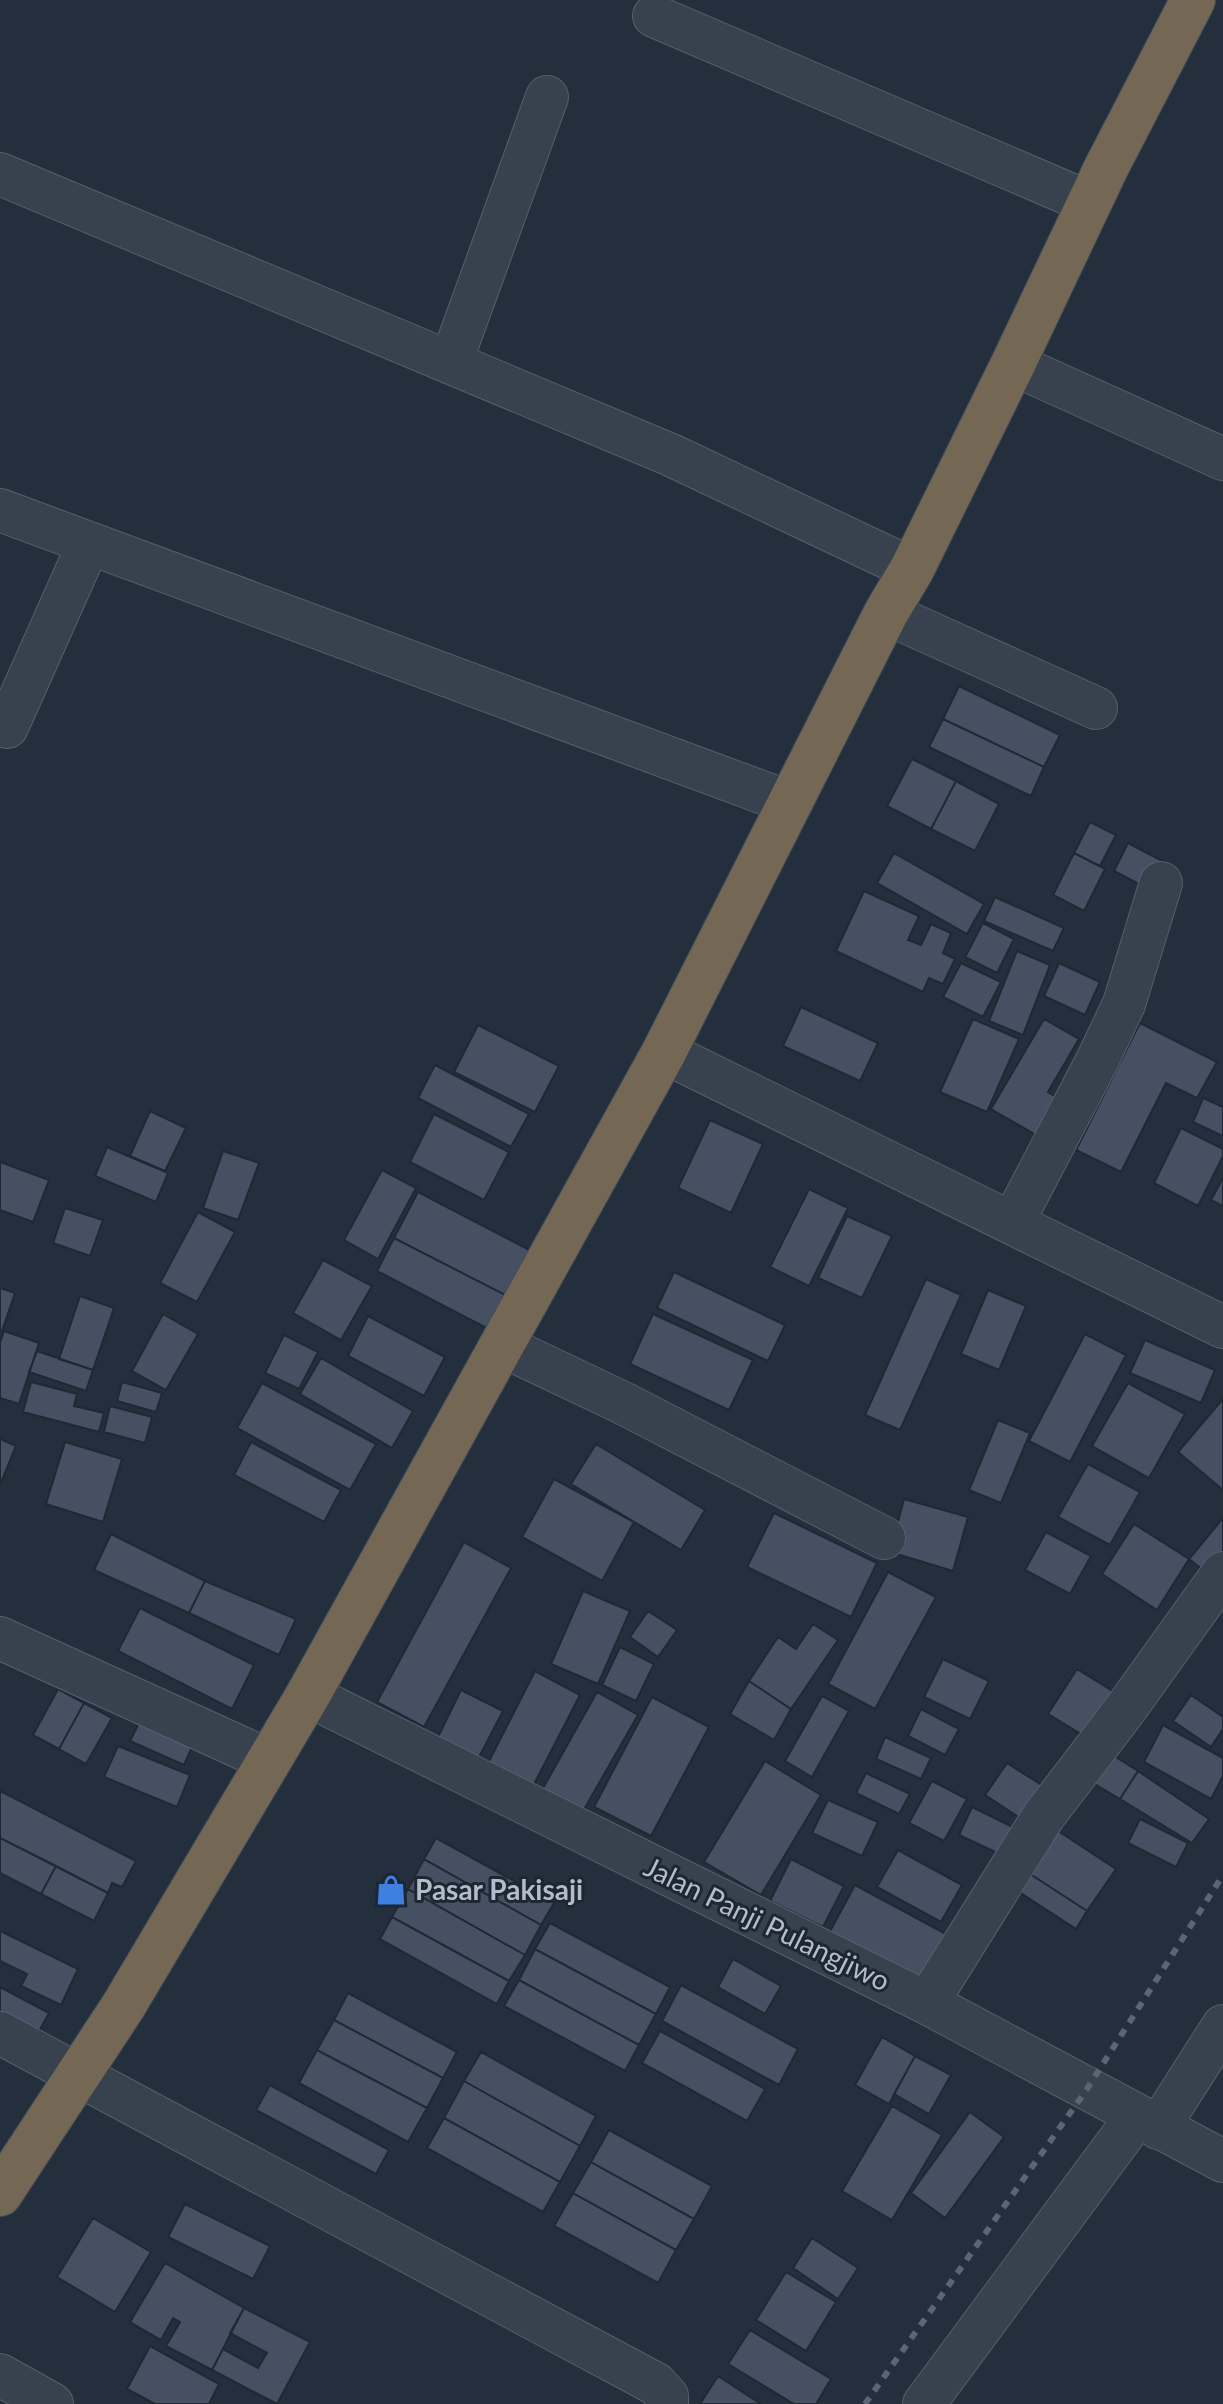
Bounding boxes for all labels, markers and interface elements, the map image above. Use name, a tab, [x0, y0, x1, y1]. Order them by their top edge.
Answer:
street label: Jalan Panji Pulangjiwo	[639, 1849, 896, 1997]
place label: Pasar Pakisaji	[415, 1872, 583, 1906]
shop icon: Pasar Pakisaji	[374, 1873, 408, 1907]

